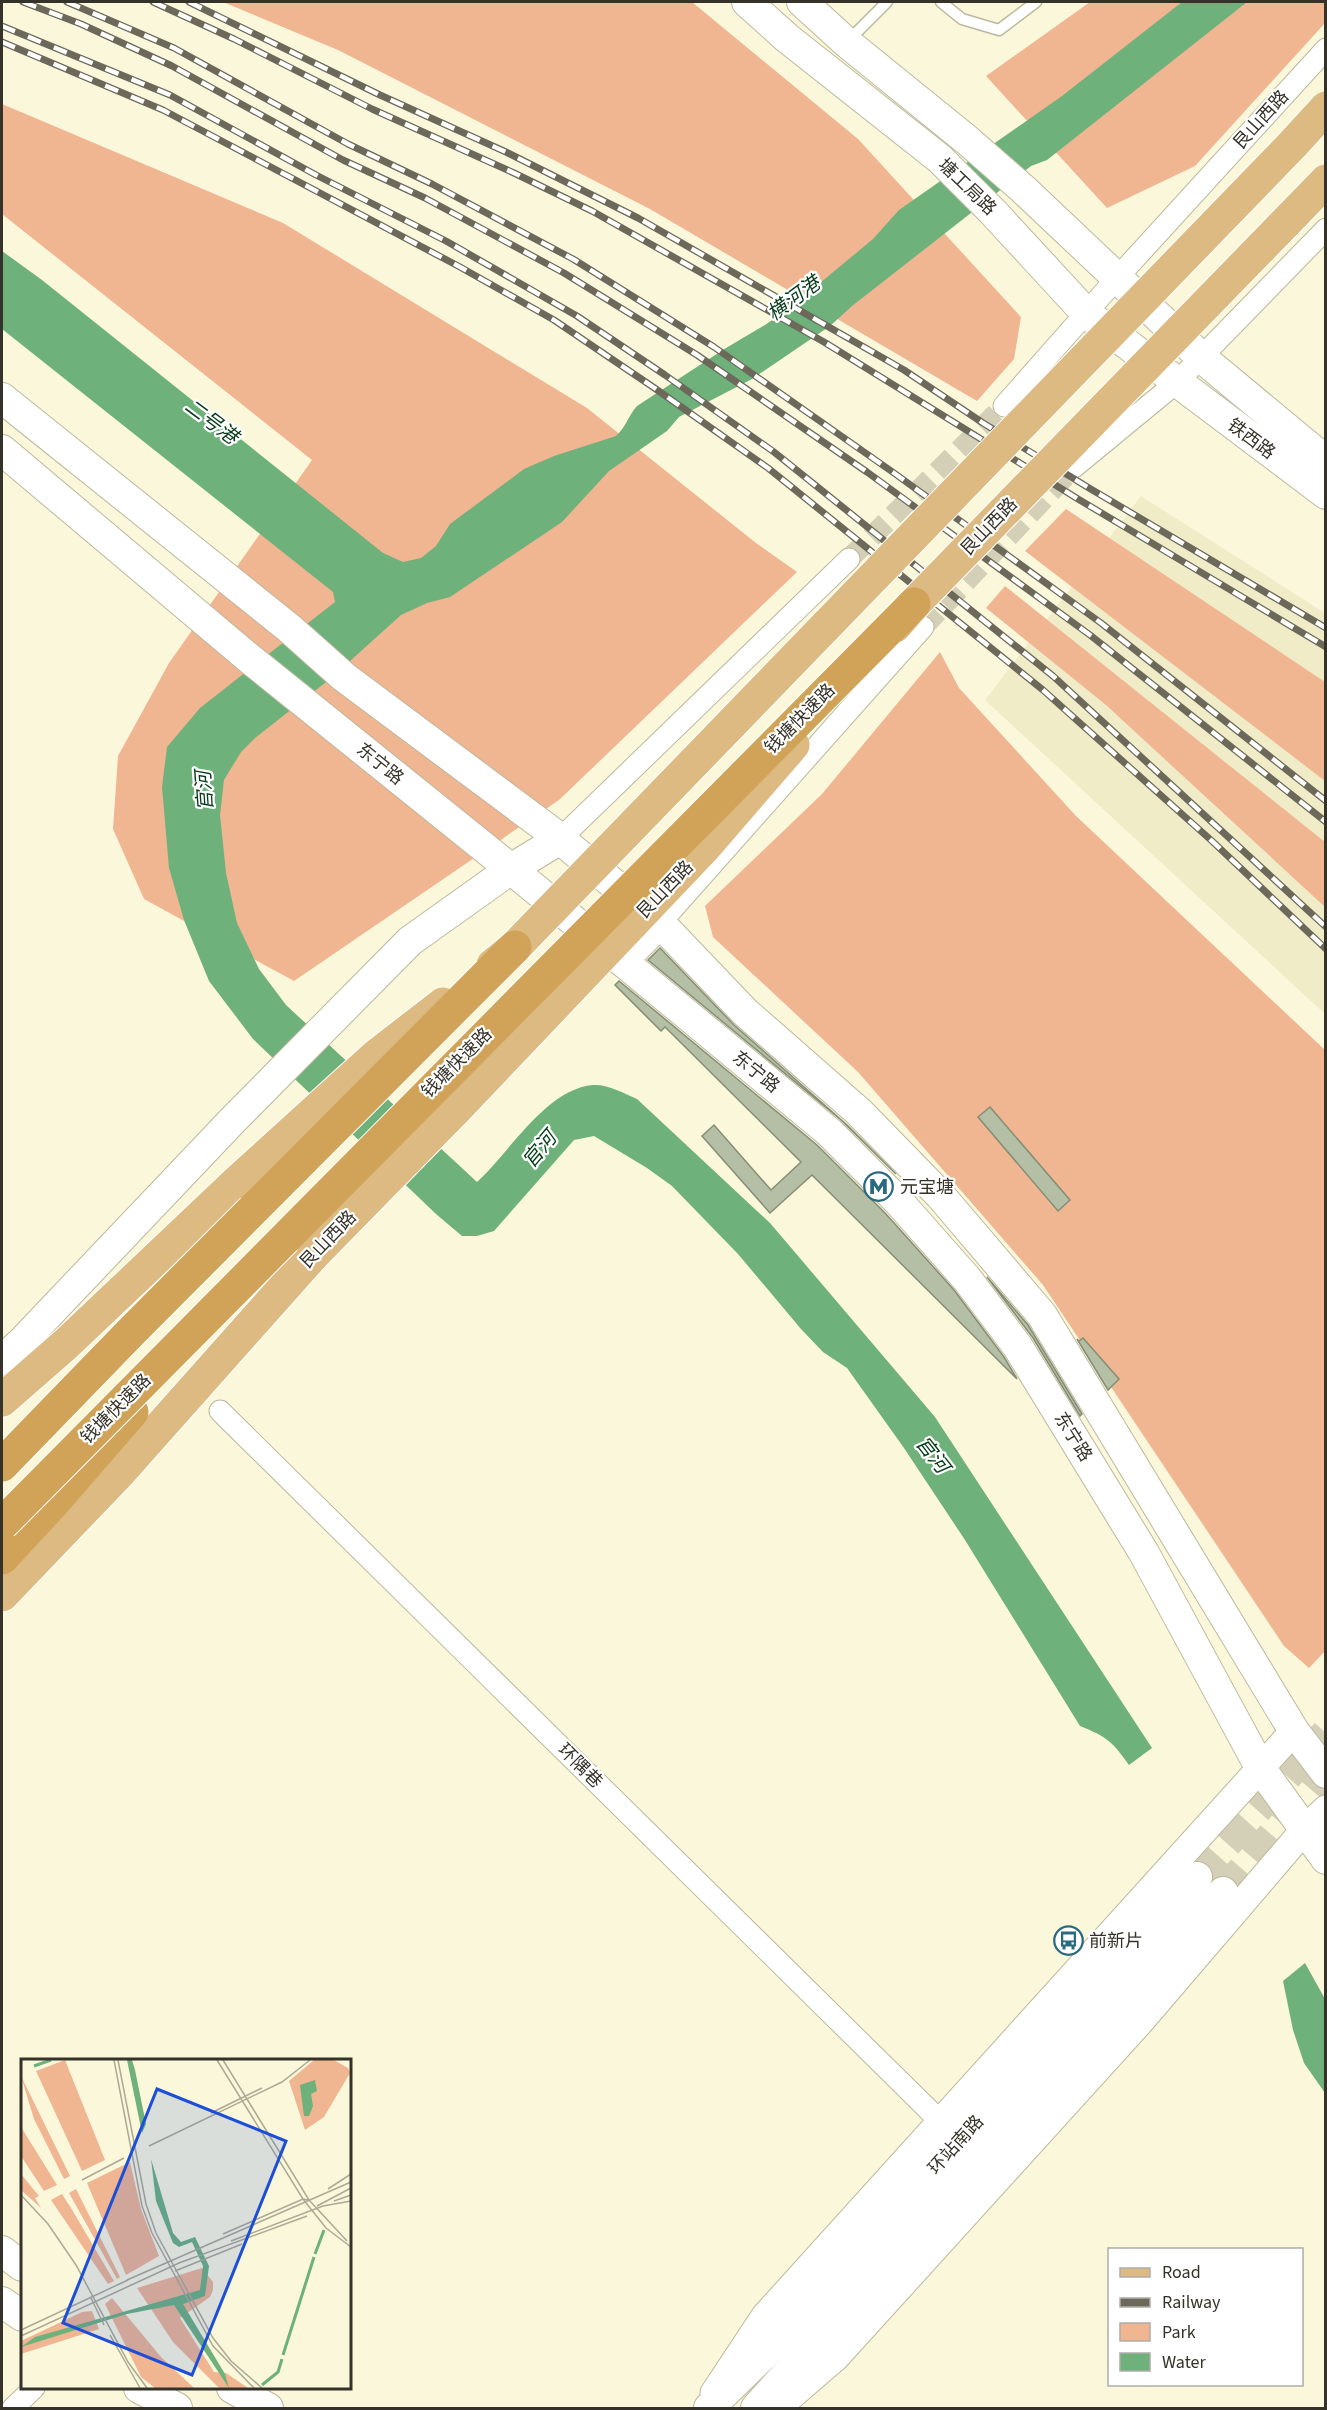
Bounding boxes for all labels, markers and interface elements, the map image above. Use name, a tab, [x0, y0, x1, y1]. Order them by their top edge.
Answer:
street label: 艮山西路	[1228, 85, 1294, 155]
street label: 塘工局路	[932, 153, 1002, 221]
water label: 横河港	[762, 268, 829, 328]
water label: 二号港	[179, 393, 246, 453]
street label: 铁西路	[1222, 413, 1280, 465]
street label: 艮山西路	[955, 492, 1023, 562]
street label: 钱塘快速路	[759, 678, 841, 760]
street label: 东宁路	[351, 737, 409, 791]
water label: 官河	[189, 766, 220, 812]
street label: 艮山西路	[631, 855, 699, 925]
street label: 钱塘快速路	[416, 1022, 498, 1104]
street label: 东宁路	[727, 1045, 785, 1099]
water label: 官河	[516, 1123, 566, 1174]
metro station icon: 元宝塘	[863, 1171, 895, 1203]
place label: 元宝塘	[900, 1175, 954, 1200]
street label: 艮山西路	[294, 1205, 362, 1275]
street label: 钱塘快速路	[75, 1368, 157, 1450]
street label: 东宁路	[1048, 1407, 1098, 1467]
water label: 官河	[909, 1431, 958, 1483]
street label: 环隅巷	[552, 1738, 608, 1794]
bus stop icon: 前新片	[1052, 1925, 1084, 1957]
place label: 前新片	[1089, 1929, 1143, 1954]
inset map	[21, 2059, 351, 2389]
street label: 环站南路	[923, 2110, 989, 2180]
legend	[1108, 2248, 1303, 2386]
text: Road	[1162, 2260, 1201, 2285]
text: Railway	[1162, 2290, 1221, 2315]
text: Park	[1162, 2320, 1196, 2345]
text: Water	[1162, 2350, 1206, 2375]

